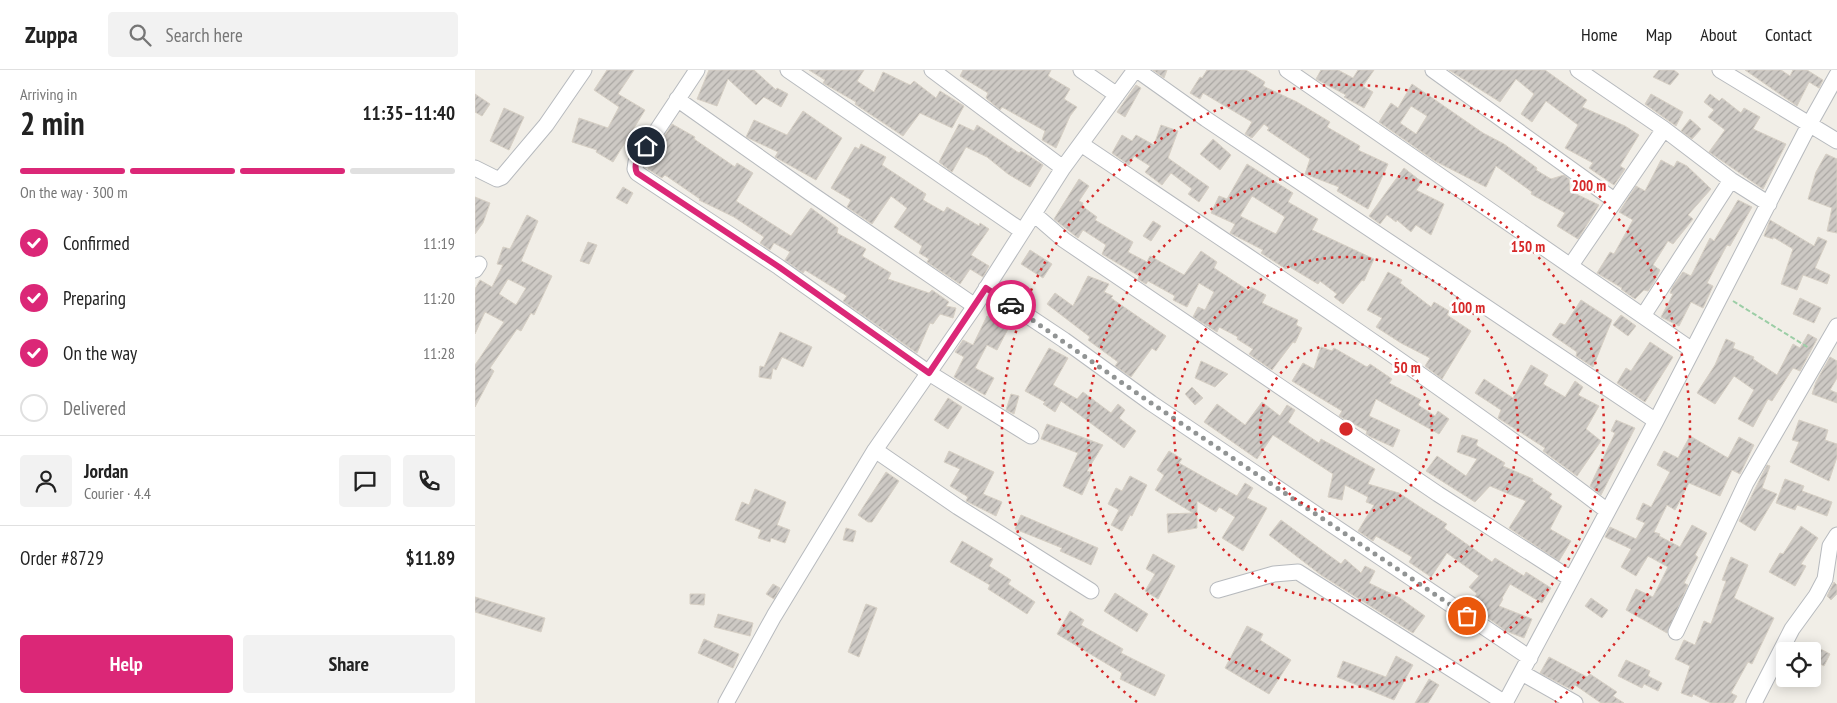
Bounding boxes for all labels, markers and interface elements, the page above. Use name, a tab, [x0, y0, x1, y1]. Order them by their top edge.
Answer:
search box	[108, 12, 458, 57]
text: Zuppa	[25, 19, 78, 50]
icon: search	[126, 21, 154, 49]
text: Search here	[166, 23, 243, 47]
text: Home	[1581, 23, 1618, 46]
text: Map	[1646, 23, 1672, 46]
text: About	[1700, 23, 1737, 46]
text: Contact	[1765, 23, 1812, 46]
text: Arriving in	[20, 84, 77, 104]
text: 11:35–11:40	[362, 101, 455, 125]
text: 2 min	[20, 102, 85, 144]
pin	[625, 125, 667, 167]
icon: home	[632, 132, 660, 160]
text: 200 m	[1572, 176, 1606, 195]
text: On the way · 300 m	[20, 182, 128, 202]
icon: check	[20, 229, 48, 257]
text: Confirmed	[63, 231, 130, 255]
text: 11:19	[423, 233, 455, 253]
text: 150 m	[1511, 237, 1545, 256]
courier	[986, 280, 1036, 330]
icon: check	[20, 284, 48, 312]
text: Preparing	[63, 286, 126, 310]
text: 11:20	[423, 288, 455, 308]
icon: car	[997, 291, 1025, 319]
text: 100 m	[1451, 298, 1485, 317]
icon: check	[20, 339, 48, 367]
text: On the way	[63, 341, 137, 365]
text: 11:28	[423, 343, 455, 363]
text: 50 m	[1393, 358, 1421, 377]
text: Delivered	[63, 396, 126, 420]
centre of rings	[1337, 420, 1355, 438]
button: person	[20, 455, 72, 507]
button: chat	[339, 455, 391, 507]
button: phone	[403, 455, 455, 507]
text: Jordan	[84, 459, 128, 483]
text: Courier · 4.4	[84, 483, 151, 503]
text: Order #8729	[20, 546, 104, 570]
text: $11.89	[406, 546, 455, 570]
pin	[1446, 595, 1488, 637]
icon: bag	[1453, 602, 1481, 630]
button: Help	[20, 635, 233, 693]
button: Share	[243, 635, 455, 693]
map controls	[1776, 642, 1821, 687]
button: locate	[1776, 642, 1821, 687]

